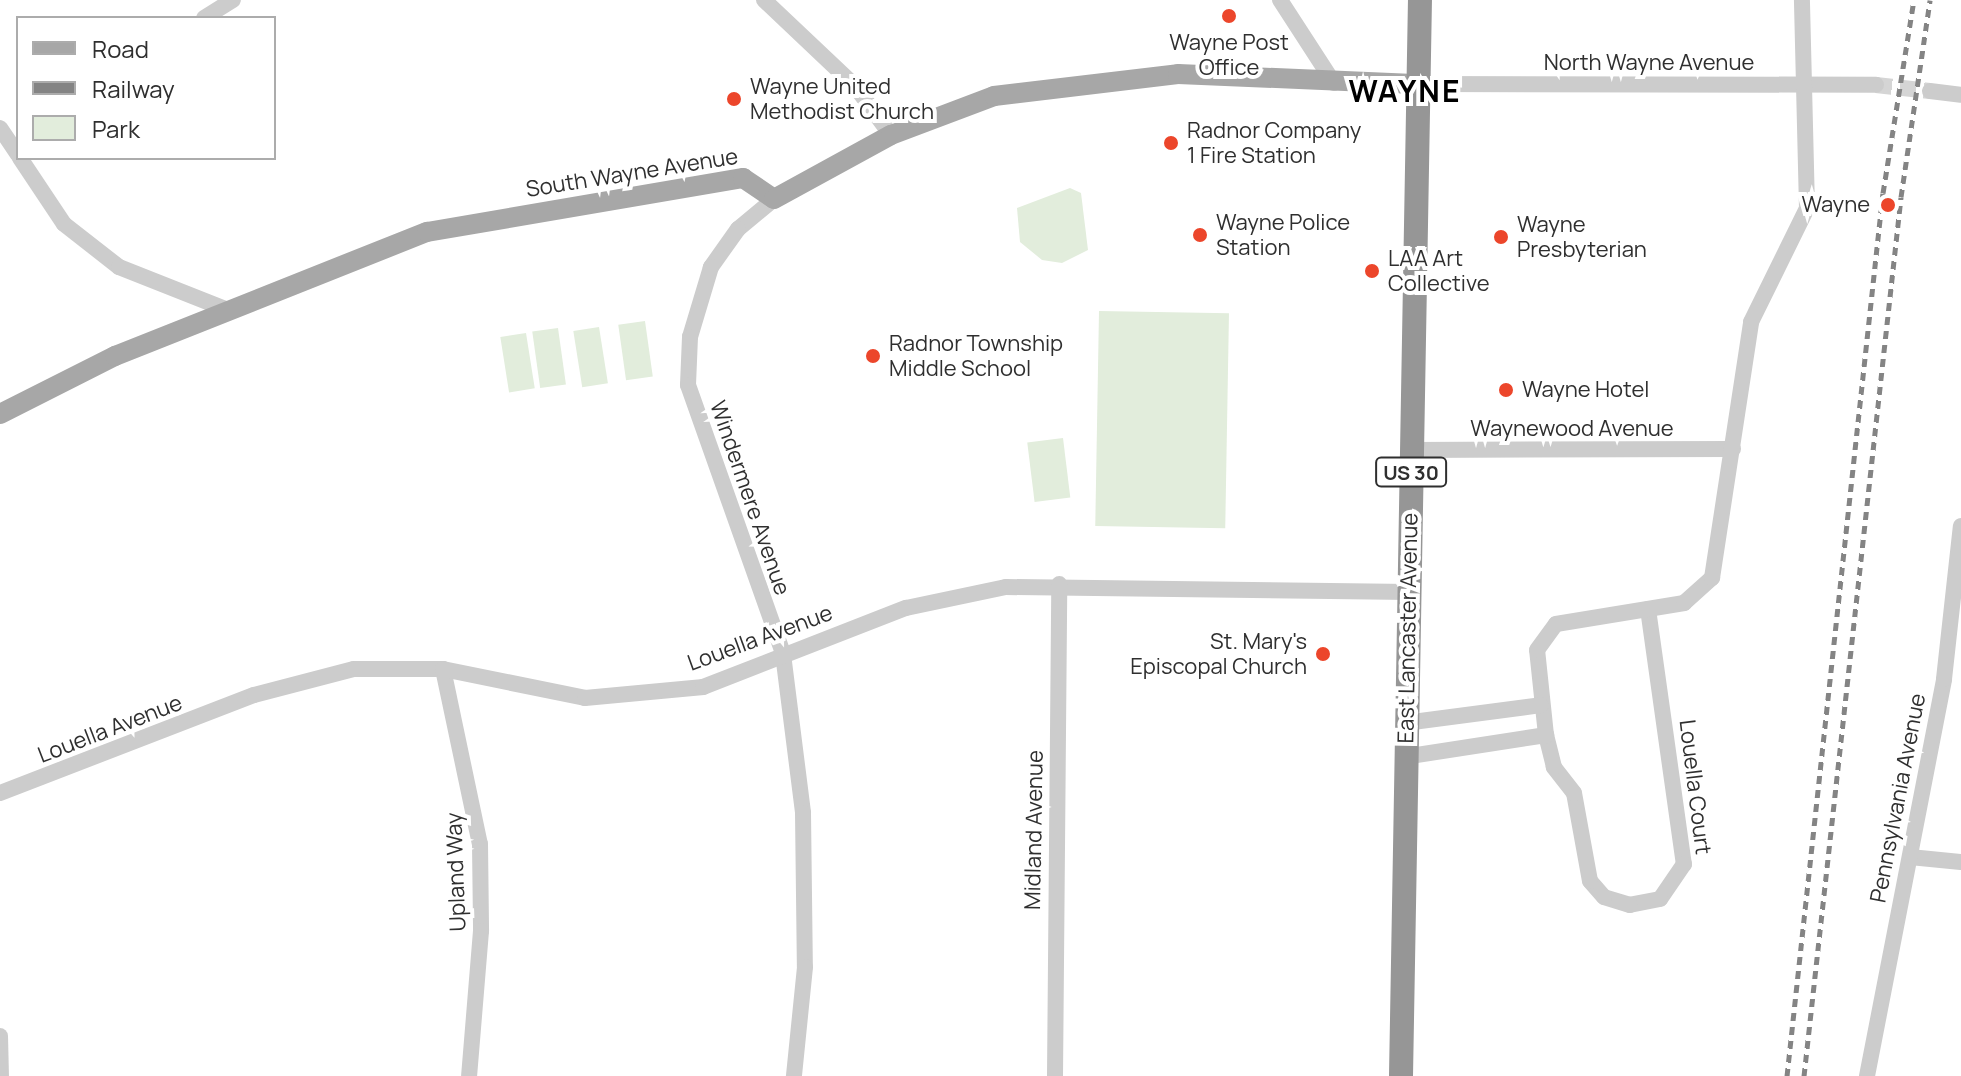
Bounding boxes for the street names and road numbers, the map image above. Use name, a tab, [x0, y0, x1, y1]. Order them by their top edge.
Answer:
street label: North Wayne Avenue	[1544, 50, 1754, 76]
street label: South Wayne Avenue	[524, 143, 740, 203]
street label: Windermere Avenue	[704, 397, 796, 599]
street label: Waynewood Avenue	[1470, 416, 1674, 442]
road number: US 30	[1375, 456, 1447, 488]
street label: East Lancaster Avenue	[1393, 512, 1423, 744]
street label: Louella Avenue	[684, 600, 836, 676]
street label: Louella Avenue	[34, 689, 186, 769]
street label: Pennsylvania Avenue	[1865, 691, 1931, 905]
street label: Louella Court	[1674, 718, 1716, 856]
street label: Midland Avenue	[1019, 750, 1049, 910]
street label: Upland Way	[441, 812, 471, 932]

